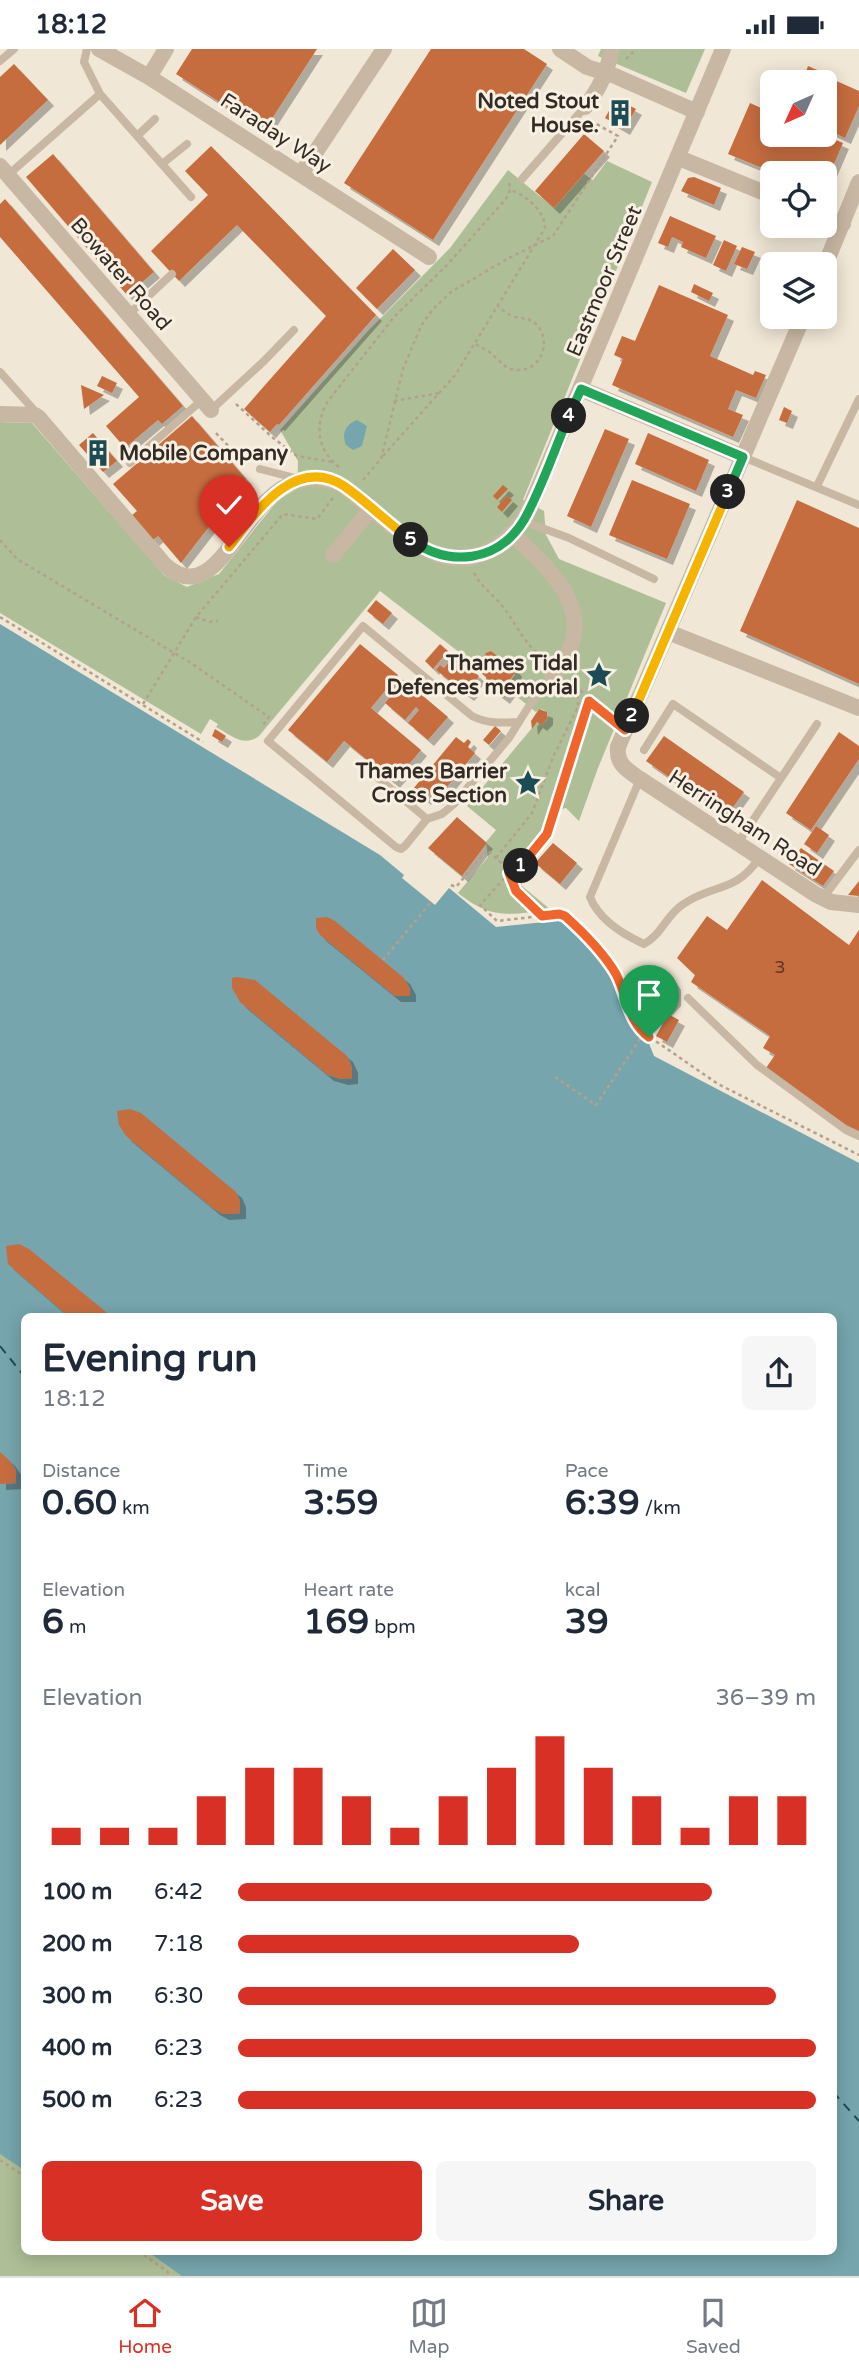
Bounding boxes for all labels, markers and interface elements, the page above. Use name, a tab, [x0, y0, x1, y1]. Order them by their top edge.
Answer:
text: 18:12	[35, 9, 107, 40]
north arrow	[760, 70, 836, 147]
map controls	[760, 70, 837, 329]
street label: Faraday Way	[215, 88, 336, 179]
place label: Noted Stout House.	[477, 89, 599, 138]
building icon: Noted Stout House.	[605, 98, 635, 128]
button: locate	[760, 161, 837, 238]
street label: Eastmoor Street	[561, 202, 647, 360]
street label: Bowater Road	[65, 213, 176, 336]
button: layers	[760, 252, 837, 329]
pin: 4	[552, 399, 586, 433]
text: 4	[563, 404, 574, 426]
building icon: Mobile Company	[83, 438, 113, 468]
place label: Mobile Company	[119, 441, 289, 466]
pin	[199, 475, 259, 547]
pin: 3	[710, 475, 746, 509]
text: 3	[722, 480, 733, 502]
icon: check	[210, 486, 248, 524]
pin: 5	[394, 523, 428, 557]
text: 5	[405, 528, 416, 550]
place label: Thames Tidal Defences memorial	[387, 651, 578, 700]
place icon: Thames Tidal Defences memorial	[584, 660, 614, 690]
pin: 2	[614, 699, 650, 733]
text: 2	[626, 704, 637, 726]
place label: Thames Barrier Cross Section	[354, 759, 508, 808]
street label: Herringham Road	[664, 765, 826, 882]
place icon: Thames Barrier Cross Section	[513, 768, 543, 798]
pin: 1	[504, 849, 538, 883]
text: 1	[515, 854, 526, 876]
house number: 3	[774, 956, 786, 978]
pin	[619, 965, 679, 1037]
icon: arrive	[630, 976, 668, 1014]
text: Evening run	[42, 1336, 257, 1382]
button: share	[742, 1336, 816, 1410]
text: 18:12	[42, 1385, 106, 1413]
text: Distance	[42, 1460, 120, 1482]
text: Time	[303, 1460, 348, 1482]
text: Pace	[565, 1460, 608, 1482]
text: 0.60	[42, 1482, 117, 1524]
text: 3:59	[303, 1482, 378, 1524]
text: 6:39	[565, 1482, 640, 1524]
text: km	[117, 1497, 150, 1519]
text: /km	[640, 1497, 681, 1519]
text: Elevation	[42, 1579, 125, 1601]
text: Heart rate	[303, 1579, 394, 1601]
text: kcal	[565, 1579, 600, 1601]
text: 6	[42, 1601, 64, 1643]
text: 169	[303, 1601, 369, 1643]
text: 39	[565, 1601, 609, 1643]
text: m	[64, 1616, 86, 1638]
text: bpm	[369, 1616, 416, 1638]
text: Elevation	[42, 1684, 143, 1712]
text: 36–39 m	[715, 1684, 816, 1712]
text: 100 m	[42, 1878, 112, 1906]
text: 6:42	[154, 1878, 203, 1906]
text: 200 m	[42, 1930, 112, 1958]
text: 7:18	[154, 1930, 203, 1958]
text: 300 m	[42, 1982, 112, 2010]
text: 6:30	[154, 1982, 203, 2010]
text: 400 m	[42, 2034, 112, 2062]
text: 6:23	[154, 2034, 203, 2062]
text: 500 m	[42, 2086, 112, 2114]
text: 6:23	[154, 2086, 203, 2114]
button: Save	[42, 2161, 422, 2241]
button: Share	[436, 2161, 816, 2241]
tab: Home	[118, 2294, 172, 2358]
tab: Map	[408, 2294, 449, 2358]
tab: Saved	[686, 2294, 741, 2358]

